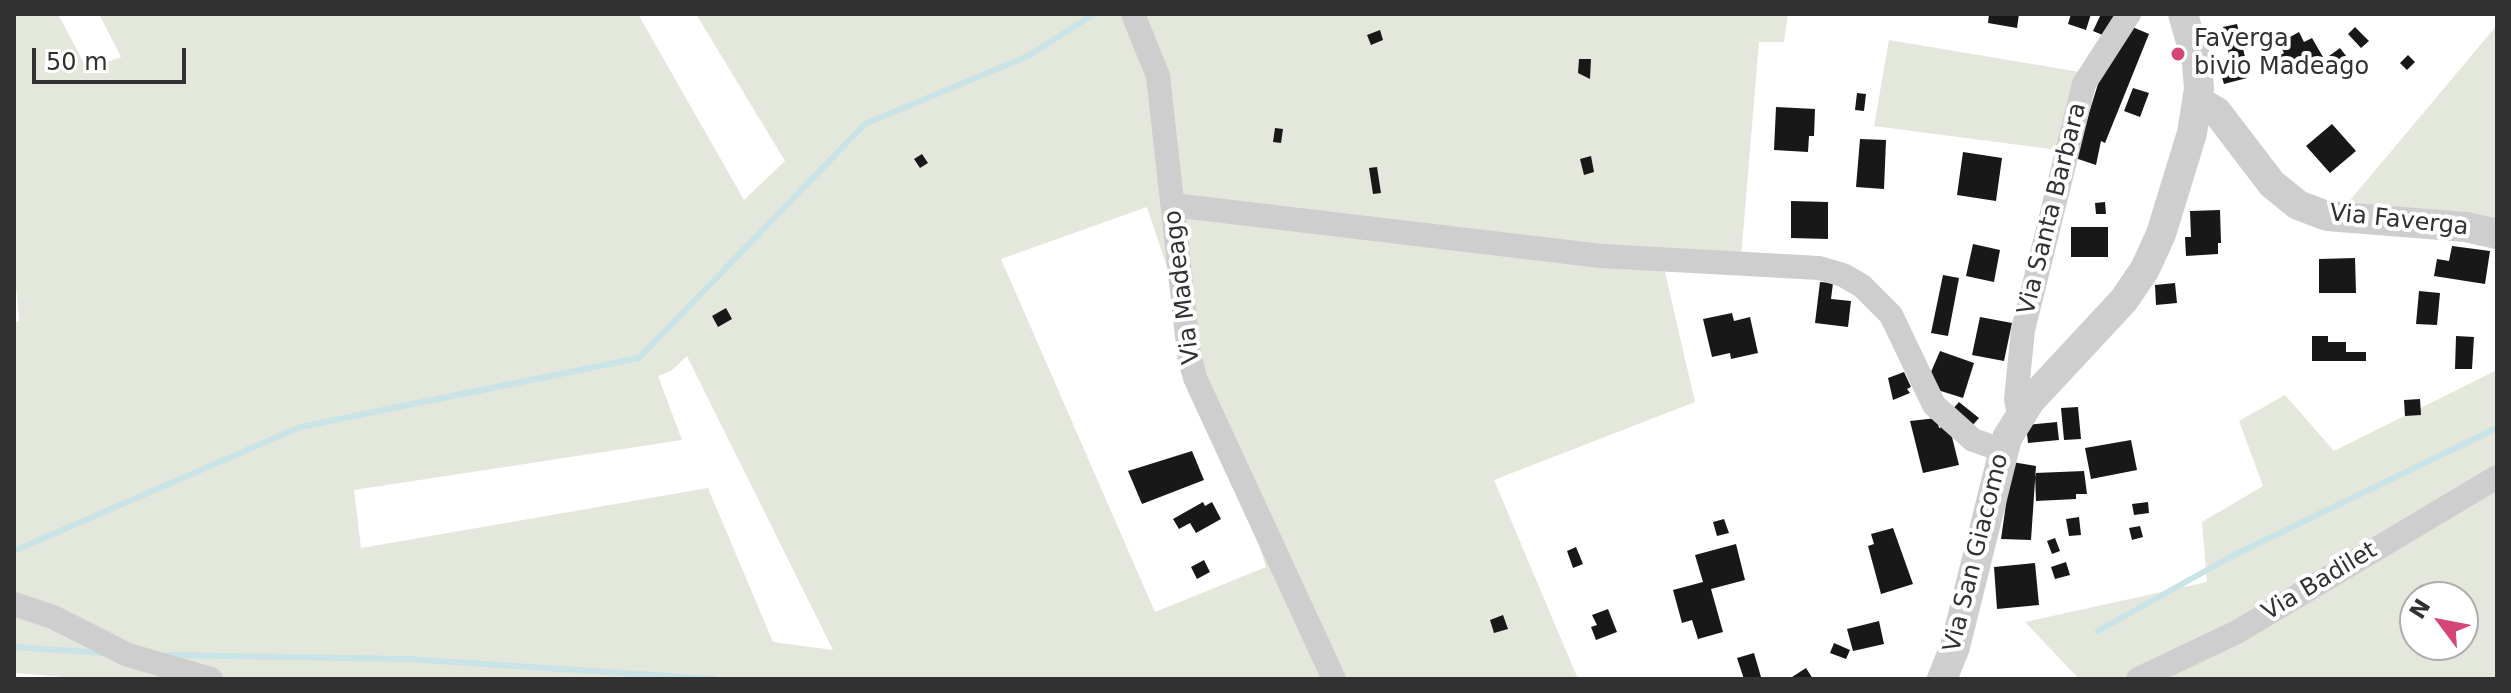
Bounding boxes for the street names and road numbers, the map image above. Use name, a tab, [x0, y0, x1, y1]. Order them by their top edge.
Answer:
street label: Via Santa Barbara	[2013, 100, 2093, 318]
street label: Via Faverga	[2328, 199, 2470, 243]
street label: Via Madeago	[1159, 208, 1207, 366]
street label: Via San Giacomo	[1938, 451, 2016, 655]
street label: Via Badilet	[2257, 536, 2383, 628]

